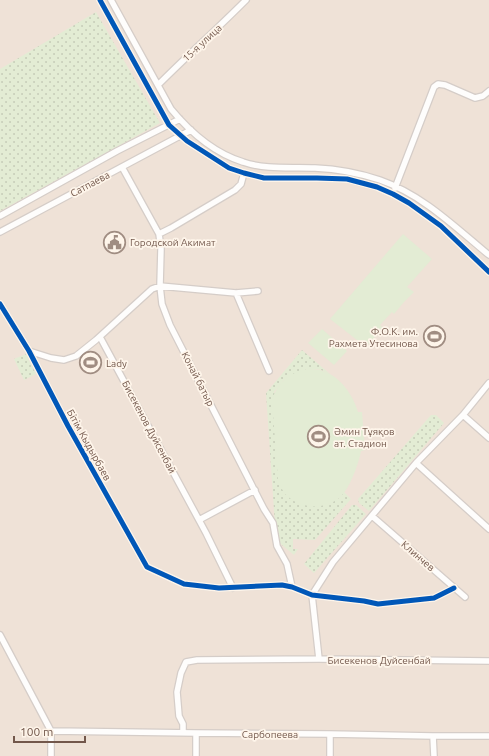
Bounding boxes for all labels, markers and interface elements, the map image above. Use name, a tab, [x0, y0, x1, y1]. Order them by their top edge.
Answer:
street label: 15-я улица	[180, 22, 224, 64]
street label: Сатпаева	[69, 169, 111, 199]
public building icon: Городской Акимат	[101, 229, 127, 255]
place label: Городской Акимат	[130, 237, 216, 248]
sports icon: Ф.О.К. им. Рахмета Утесинова	[421, 324, 447, 350]
place label: Ф.О.К. им. Рахмета Утесинова	[329, 326, 418, 349]
sports icon: Lady	[78, 350, 104, 376]
street label: Конай батыр	[180, 350, 217, 408]
place label: Lady	[106, 358, 127, 369]
street label: Бисекенов Дуйсенбай	[120, 379, 178, 475]
street label: Бiтiм Кыдырбаев	[65, 407, 113, 483]
sports icon: Әмин Тұяқов ат. Стадион	[306, 424, 332, 450]
place label: Әмин Тұяқов ат. Стадион	[334, 426, 395, 449]
street label: Клинчев	[399, 539, 437, 573]
street label: Бисекенов Дуйсенбай	[327, 655, 431, 666]
scale bar	[14, 718, 85, 744]
text: 100 m	[20, 725, 53, 738]
street label: Сарбопеева	[242, 729, 298, 740]

